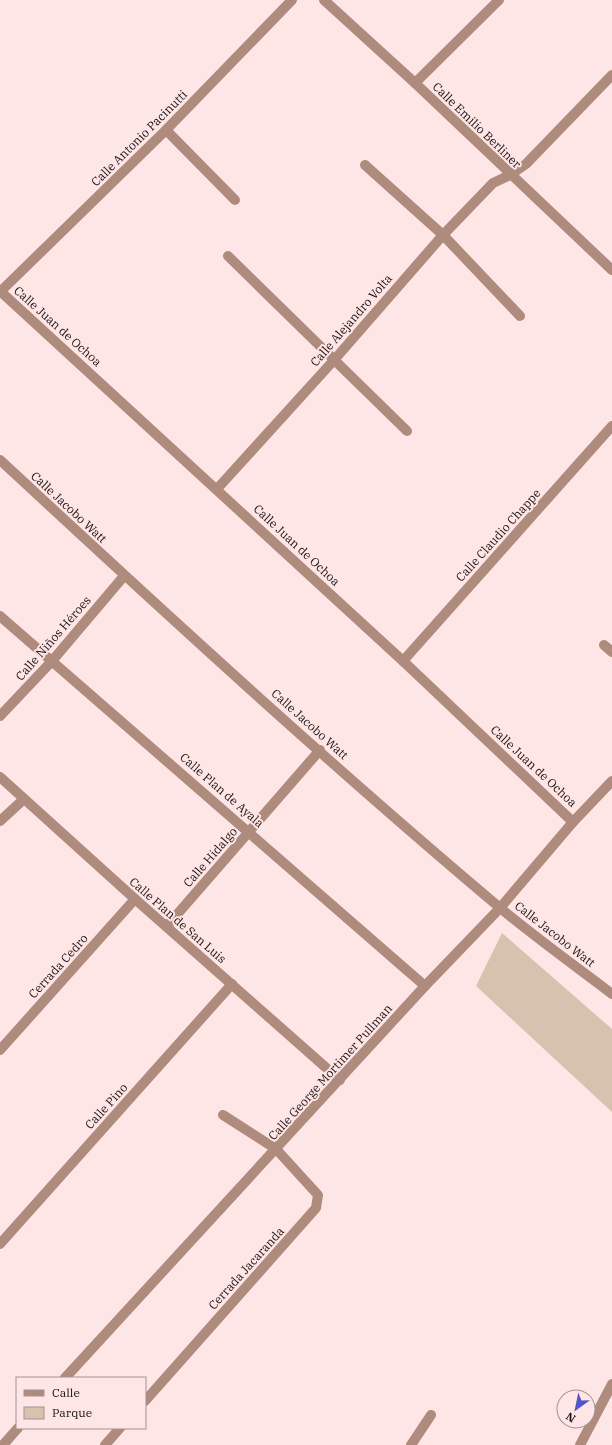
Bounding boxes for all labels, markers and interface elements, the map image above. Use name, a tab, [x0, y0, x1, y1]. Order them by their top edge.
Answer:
street label: Calle Emilio Berliner	[430, 79, 525, 172]
street label: Calle Antonio Pacinutti	[88, 87, 190, 189]
street label: Calle Alejandro Volta	[307, 270, 395, 369]
street label: Calle Juan de Ochoa	[11, 283, 105, 370]
street label: Calle Jacobo Watt	[28, 468, 110, 546]
street label: Calle Claudio Chappe	[452, 486, 544, 584]
street label: Calle Juan de Ochoa	[251, 501, 344, 589]
street label: Calle Niños Héroes	[12, 593, 94, 683]
street label: Calle Jacobo Watt	[269, 686, 351, 762]
street label: Calle Juan de Ochoa	[488, 722, 581, 810]
street label: Calle Plan de Ayala	[177, 749, 267, 831]
street label: Calle Hidalgo	[180, 824, 240, 890]
street label: Calle Plan de San Luis	[127, 874, 230, 966]
street label: Calle Jacobo Watt	[512, 898, 598, 970]
street label: Cerrada Cedro	[25, 931, 91, 1001]
street label: Calle George Mortimer Pullman	[265, 1001, 395, 1143]
street label: Calle Pino	[82, 1080, 131, 1132]
street label: Cerrada Jacaranda	[205, 1223, 287, 1312]
legend	[16, 1377, 146, 1429]
text: Calle	[52, 1385, 80, 1400]
north arrow	[556, 1389, 596, 1429]
text: Parque	[52, 1405, 92, 1420]
text: N	[563, 1409, 578, 1426]

